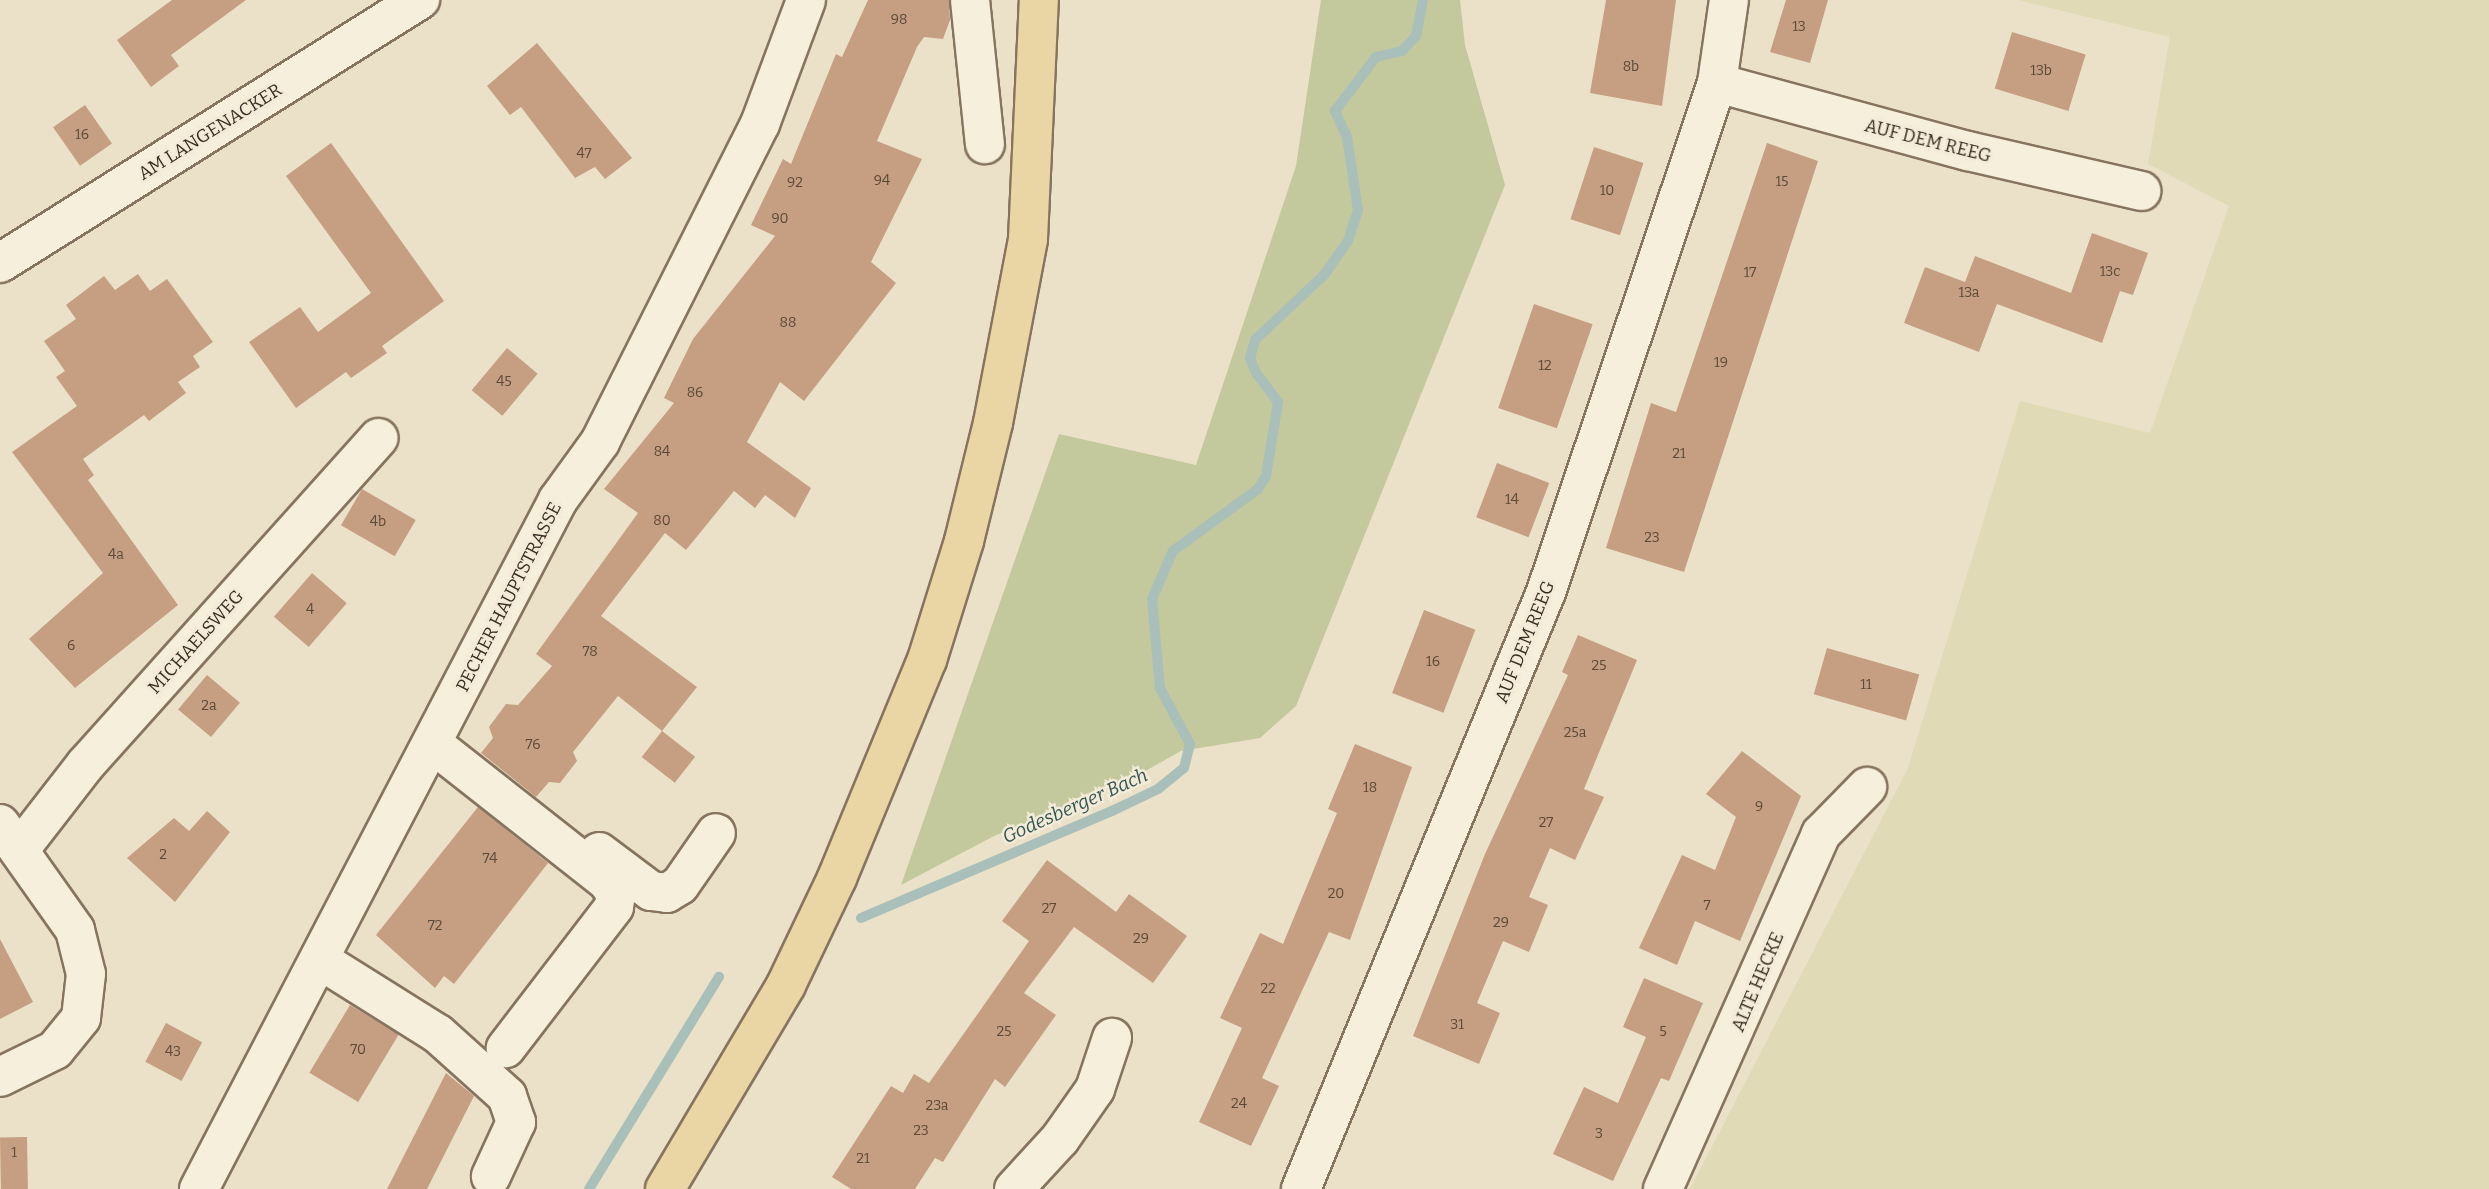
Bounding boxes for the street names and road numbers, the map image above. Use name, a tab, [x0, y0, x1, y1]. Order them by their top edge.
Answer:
street label: AM LANGENACKER	[134, 79, 286, 185]
street label: AUF DEM REEG	[1862, 115, 1994, 167]
street label: PECHER HAUPTSTRASSE	[452, 499, 566, 695]
street label: AUF DEM REEG	[1491, 578, 1559, 706]
street label: MICHAELSWEG	[144, 586, 248, 698]
street label: ALTE HECKE	[1727, 929, 1789, 1035]

